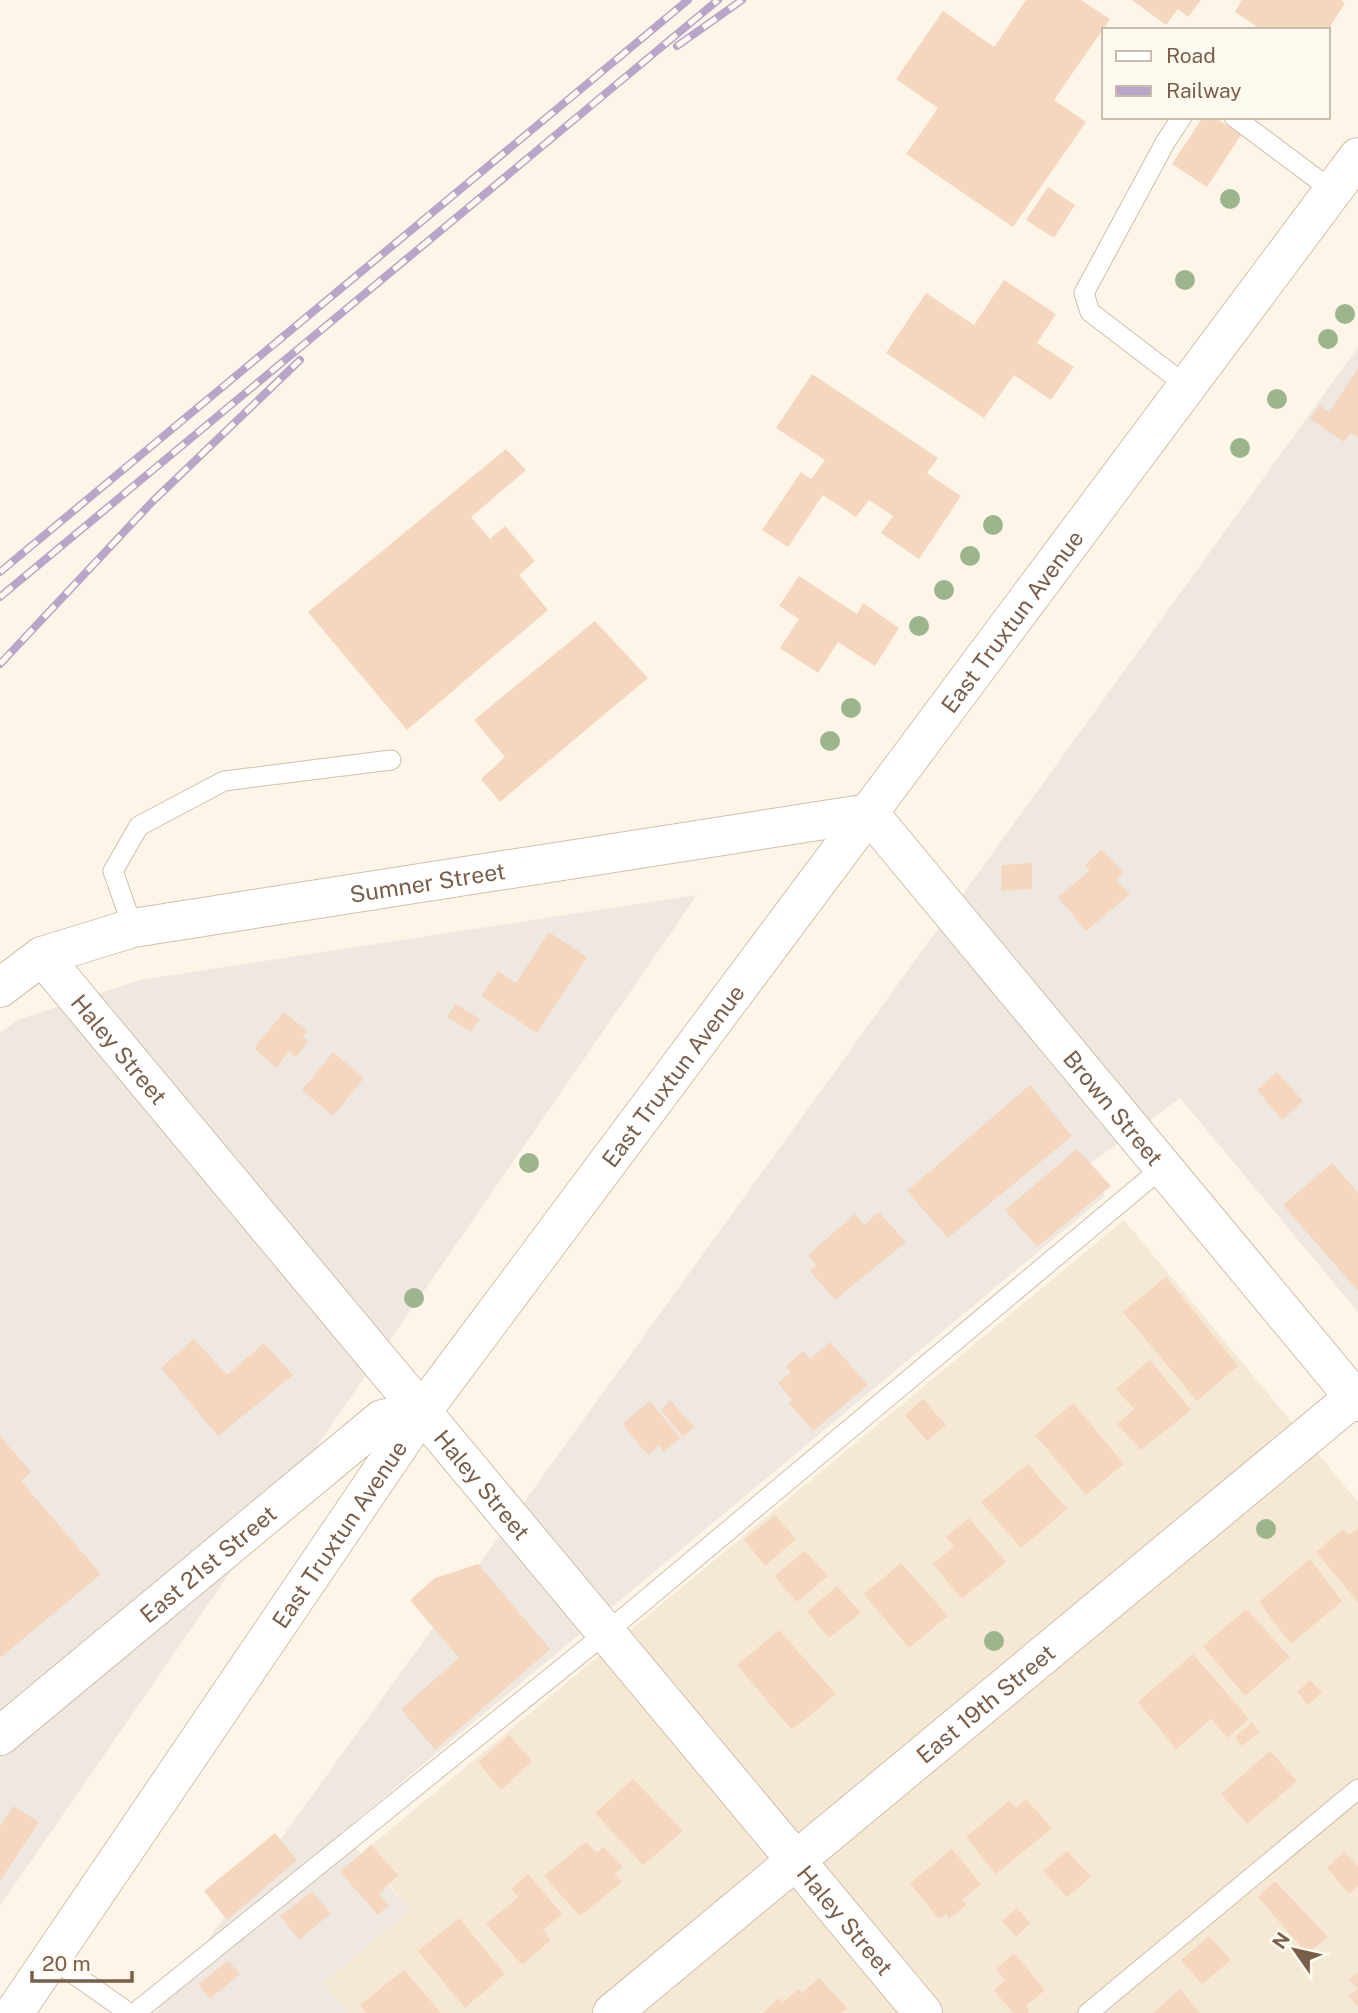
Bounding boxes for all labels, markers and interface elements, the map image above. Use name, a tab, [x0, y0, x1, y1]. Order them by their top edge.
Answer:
legend	[1102, 28, 1330, 119]
text: Road	[1166, 43, 1216, 68]
text: Railway	[1166, 78, 1242, 103]
street label: East Truxtun Avenue	[935, 525, 1089, 718]
street label: Sumner Street	[348, 857, 507, 907]
street label: East Truxtun Avenue	[596, 979, 749, 1172]
street label: Haley Street	[66, 989, 173, 1109]
street label: Brown Street	[1058, 1045, 1169, 1171]
street label: Haley Street	[429, 1424, 536, 1545]
street label: East Truxtun Avenue	[266, 1435, 412, 1633]
street label: East 21st Street	[134, 1499, 281, 1628]
street label: East 19th Street	[911, 1638, 1060, 1768]
street label: Haley Street	[792, 1860, 899, 1980]
north arrow	[1260, 1915, 1330, 1985]
text: N	[1268, 1928, 1294, 1953]
scale bar	[32, 1940, 131, 1984]
text: 20 m	[42, 1951, 91, 1976]

